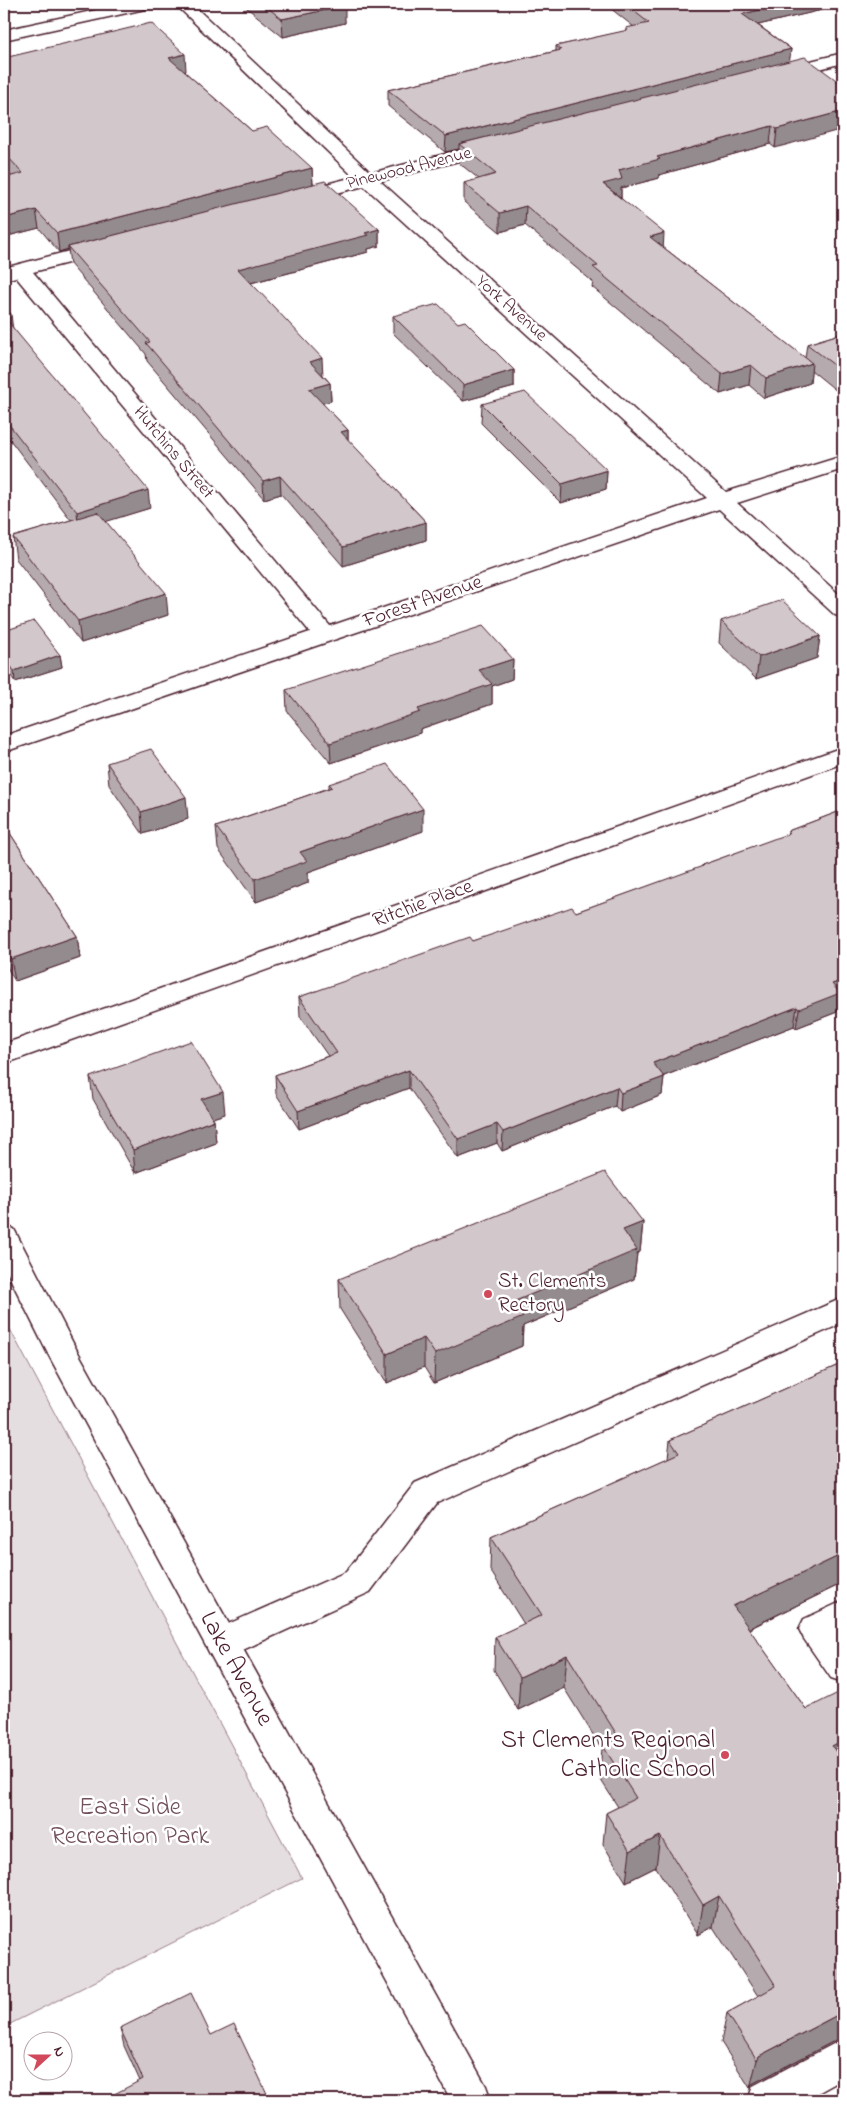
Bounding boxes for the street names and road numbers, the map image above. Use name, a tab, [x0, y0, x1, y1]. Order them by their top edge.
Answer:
street label: Pinewood Avenue	[344, 141, 475, 197]
street label: York Avenue	[469, 270, 553, 349]
street label: Hutchins Street	[126, 401, 220, 505]
street label: Forest Avenue	[358, 567, 487, 637]
street label: Ritchie Place	[369, 872, 478, 936]
street label: Lake Avenue	[190, 1605, 283, 1733]

